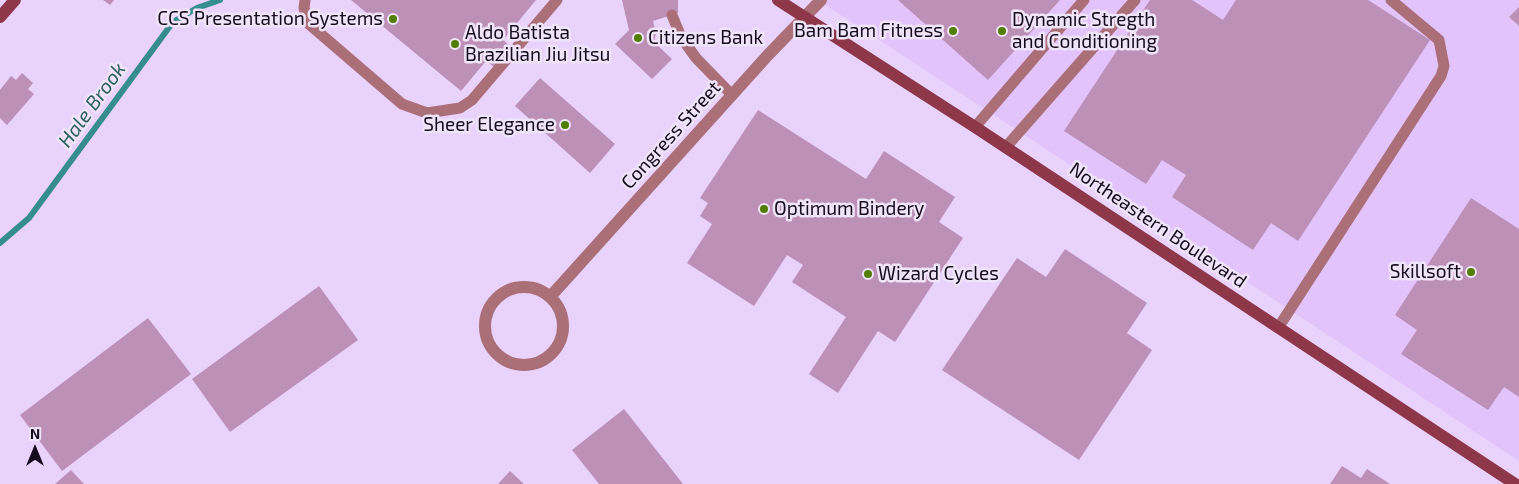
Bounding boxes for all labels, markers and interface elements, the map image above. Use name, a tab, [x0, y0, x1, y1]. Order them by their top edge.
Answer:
place label: CCS Presentation Systems	[157, 8, 383, 30]
place label: Dynamic Stregth and Conditioning	[1012, 9, 1157, 53]
marker: CCS Presentation Systems	[387, 13, 399, 25]
place label: Bam Bam Fitness	[794, 20, 943, 42]
place label: Aldo Batista Brazilian Jiu Jitsu	[465, 22, 610, 66]
marker: Bam Bam Fitness	[947, 25, 959, 37]
marker: Dynamic Stregth and Conditioning	[996, 25, 1008, 37]
place label: Citizens Bank	[648, 27, 763, 49]
marker: Citizens Bank	[632, 32, 644, 44]
marker: Aldo Batista Brazilian Jiu Jitsu	[449, 38, 461, 50]
water label: Hale Brook	[53, 58, 131, 152]
street label: Congress Street	[617, 76, 725, 194]
place label: Sheer Elegance	[423, 114, 555, 136]
marker: Sheer Elegance	[559, 119, 571, 131]
street label: Northeastern Boulevard	[1065, 157, 1251, 293]
place label: Optimum Bindery	[774, 198, 924, 220]
marker: Optimum Bindery	[758, 203, 770, 215]
place label: Skillsoft	[1390, 261, 1461, 283]
place label: Wizard Cycles	[878, 263, 999, 285]
marker: Skillsoft	[1465, 266, 1477, 278]
marker: Wizard Cycles	[862, 268, 874, 280]
north arrow	[10, 424, 60, 474]
text: N	[30, 425, 40, 442]

